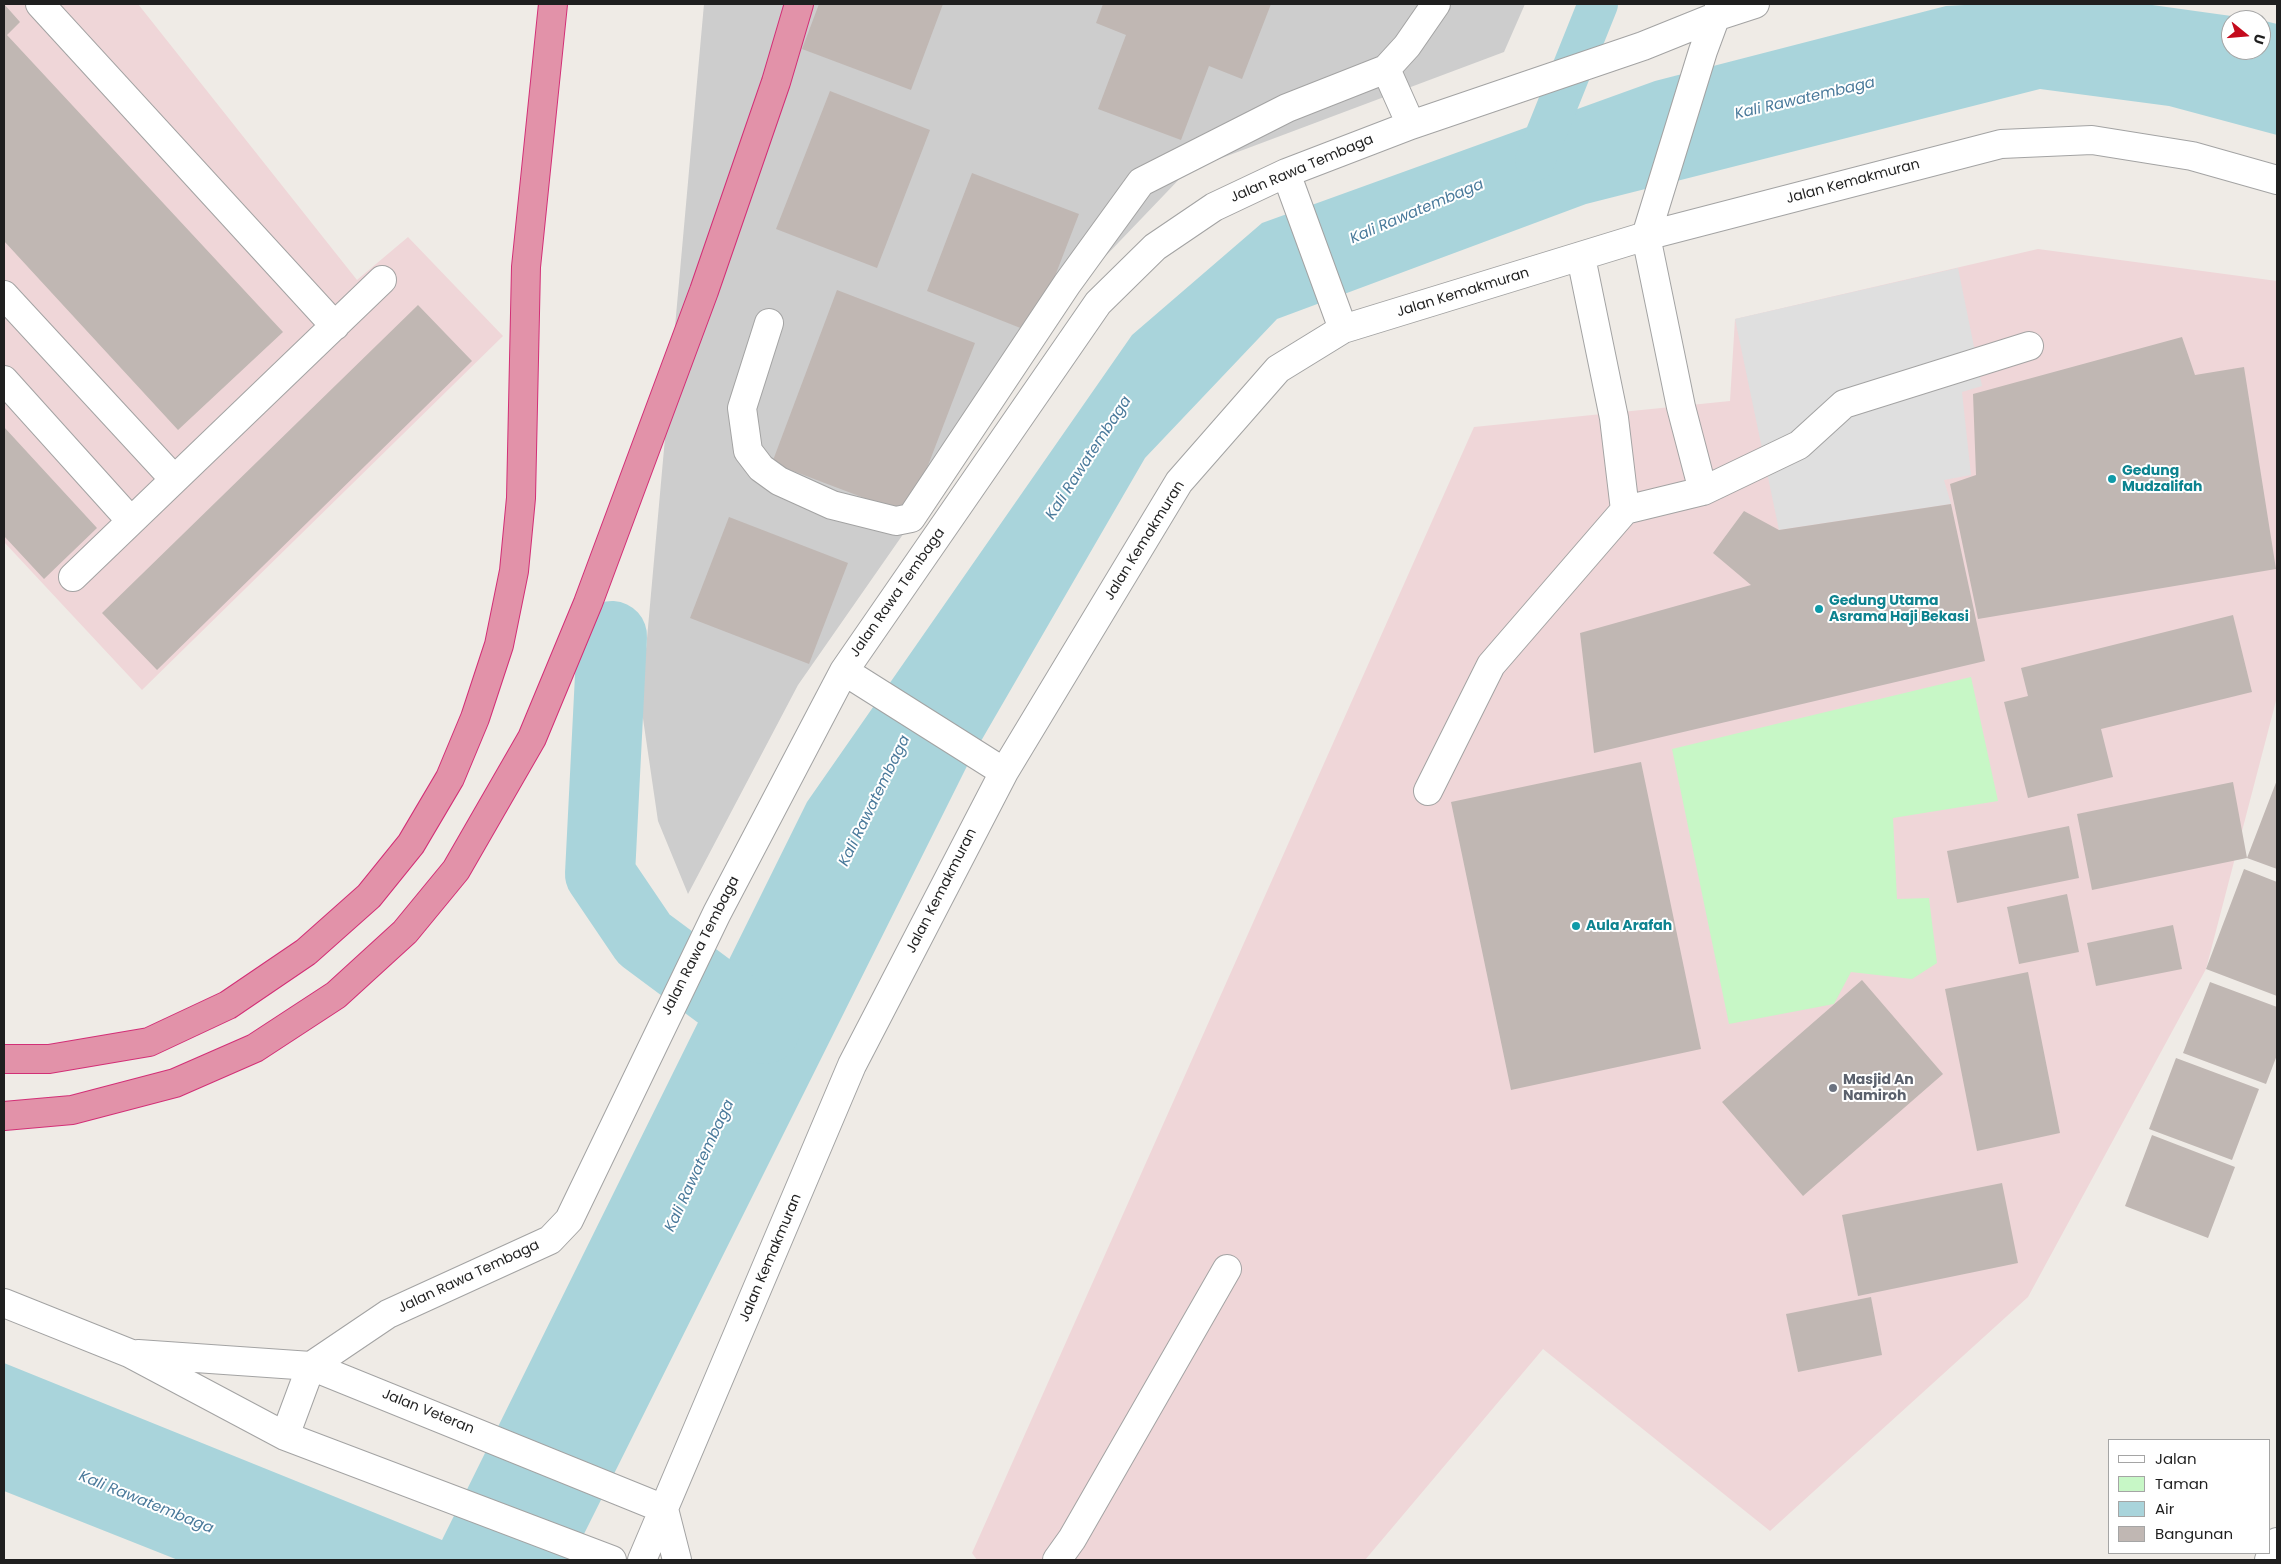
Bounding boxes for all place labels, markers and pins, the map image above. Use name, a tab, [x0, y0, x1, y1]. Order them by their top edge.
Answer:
place label: Gedung Mudzalifah	[2122, 463, 2202, 496]
marker: Gedung Mudzalifah	[2106, 473, 2118, 485]
place label: Gedung Utama Asrama Haji Bekasi	[1829, 593, 1969, 626]
marker: Gedung Utama Asrama Haji Bekasi	[1813, 603, 1825, 615]
place label: Aula Arafah	[1586, 918, 1672, 934]
marker: Aula Arafah	[1570, 920, 1582, 932]
place label: Masjid An Namiroh	[1843, 1072, 1914, 1104]
marker: Masjid An Namiroh	[1827, 1082, 1839, 1094]

